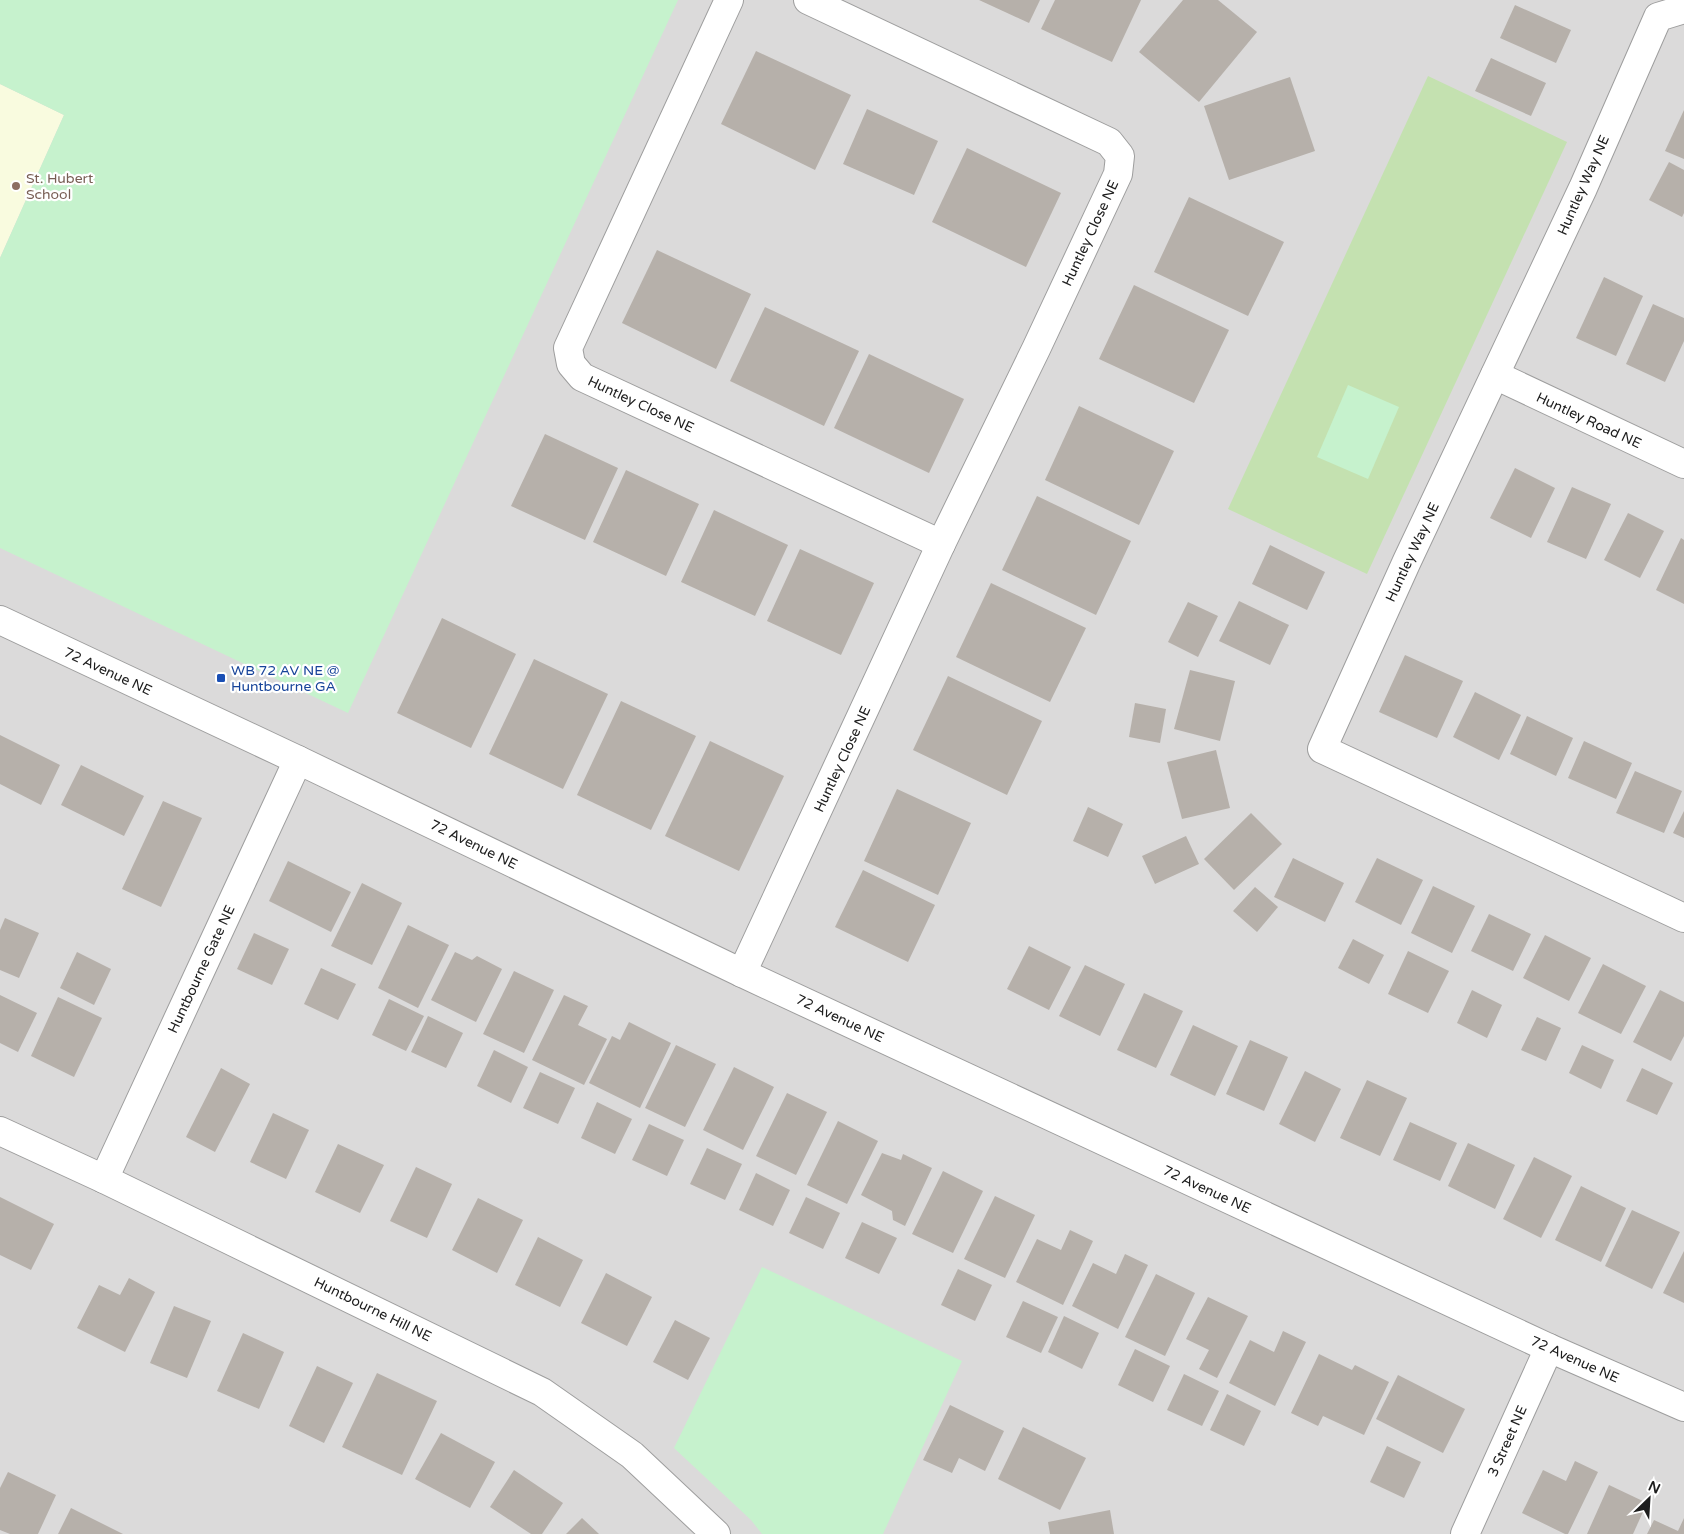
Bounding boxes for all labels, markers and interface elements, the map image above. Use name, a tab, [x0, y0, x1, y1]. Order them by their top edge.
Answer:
street label: Huntley Way NE	[1554, 132, 1613, 238]
place label: St. Hubert School	[26, 170, 94, 203]
street label: Huntley Close NE	[1058, 177, 1123, 289]
marker: St. Hubert School	[10, 180, 22, 192]
street label: Huntley Close NE	[585, 372, 697, 437]
street label: Huntley Road NE	[1533, 389, 1644, 452]
street label: Huntley Way NE	[1382, 500, 1443, 605]
street label: 72 Avenue NE	[61, 644, 155, 699]
place label: WB 72 AV NE @ Huntbourne GA	[231, 662, 339, 695]
marker: WB 72 AV NE @ Huntbourne GA	[215, 672, 227, 684]
street label: Huntley Close NE	[810, 703, 875, 815]
street label: 72 Avenue NE	[427, 816, 520, 873]
street label: Huntbourne Gate NE	[164, 902, 239, 1036]
street label: 72 Avenue NE	[793, 991, 887, 1046]
street label: 72 Avenue NE	[1160, 1162, 1254, 1217]
street label: Huntbourne Hill NE	[311, 1274, 434, 1345]
street label: 72 Avenue NE	[1528, 1332, 1622, 1387]
street label: 3 Street NE	[1484, 1403, 1531, 1479]
north arrow	[1624, 1474, 1674, 1524]
text: N	[1646, 1478, 1663, 1498]

